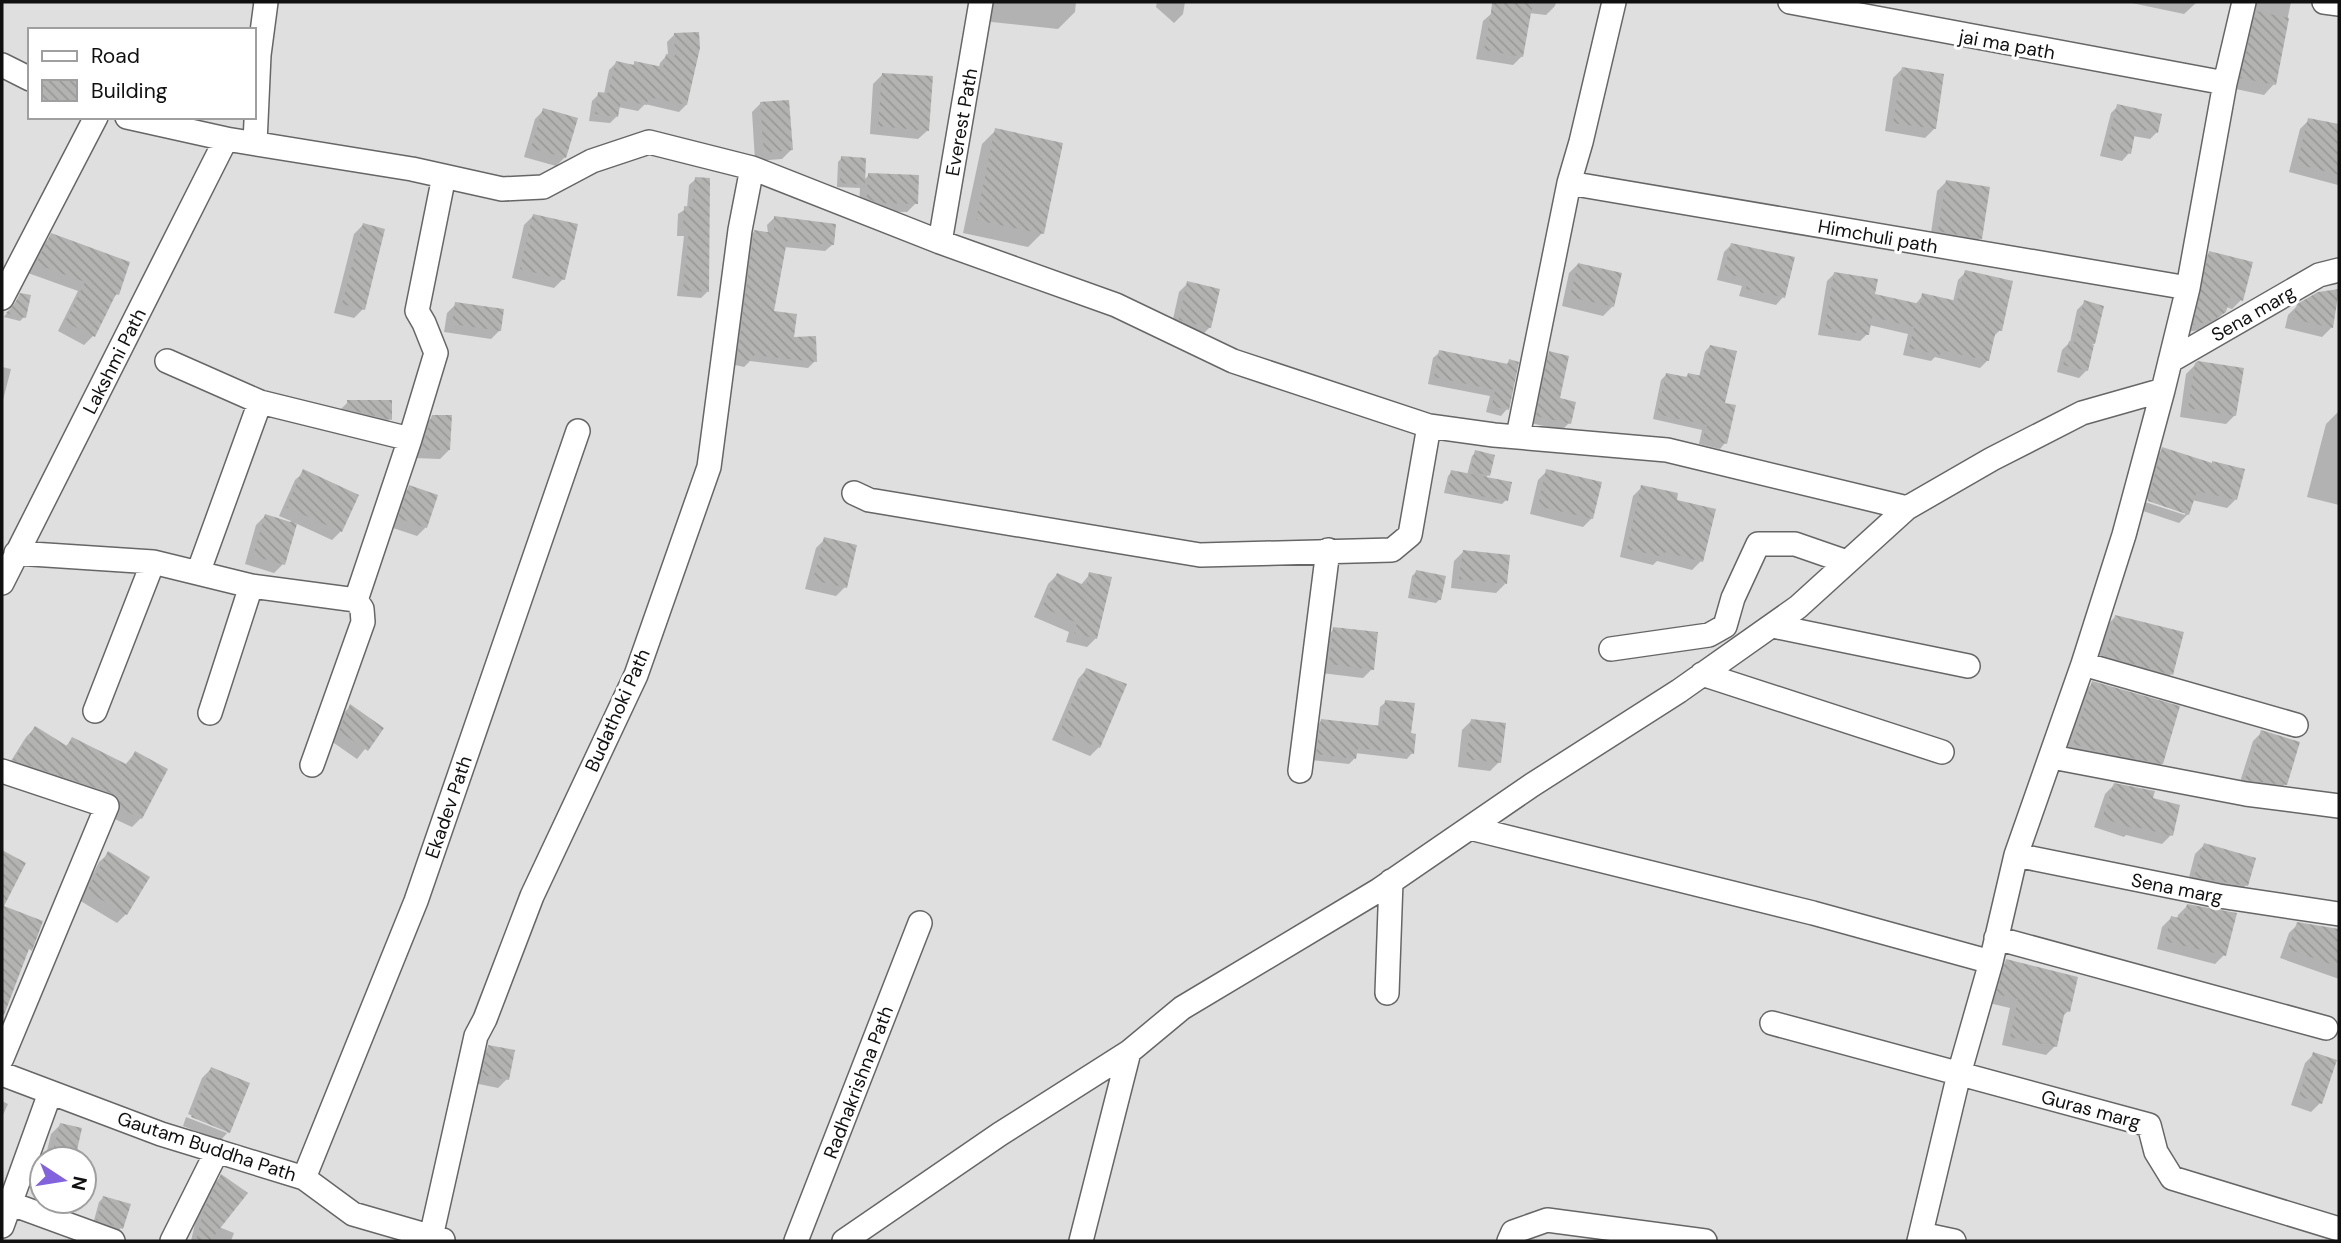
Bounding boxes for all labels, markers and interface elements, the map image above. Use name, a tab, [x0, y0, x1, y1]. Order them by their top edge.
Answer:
street label: jai ma path	[1956, 24, 2057, 65]
legend	[28, 28, 256, 119]
text: Road	[91, 42, 140, 70]
street label: Everest Path	[940, 66, 983, 178]
text: Building	[91, 77, 168, 105]
street label: Himchuli path	[1816, 214, 1940, 259]
street label: Sena marg	[2207, 279, 2300, 347]
street label: Lakshmi Path	[77, 304, 152, 418]
street label: Budathoki Path	[579, 645, 656, 776]
street label: Ekadev Path	[419, 753, 478, 862]
street label: Sena marg	[2129, 867, 2225, 910]
street label: Radhakrishna Path	[818, 1002, 899, 1162]
street label: Guras marg	[2038, 1084, 2144, 1135]
street label: Gautam Buddha Path	[114, 1106, 300, 1187]
north arrow	[28, 1145, 98, 1215]
text: N	[65, 1174, 93, 1193]

